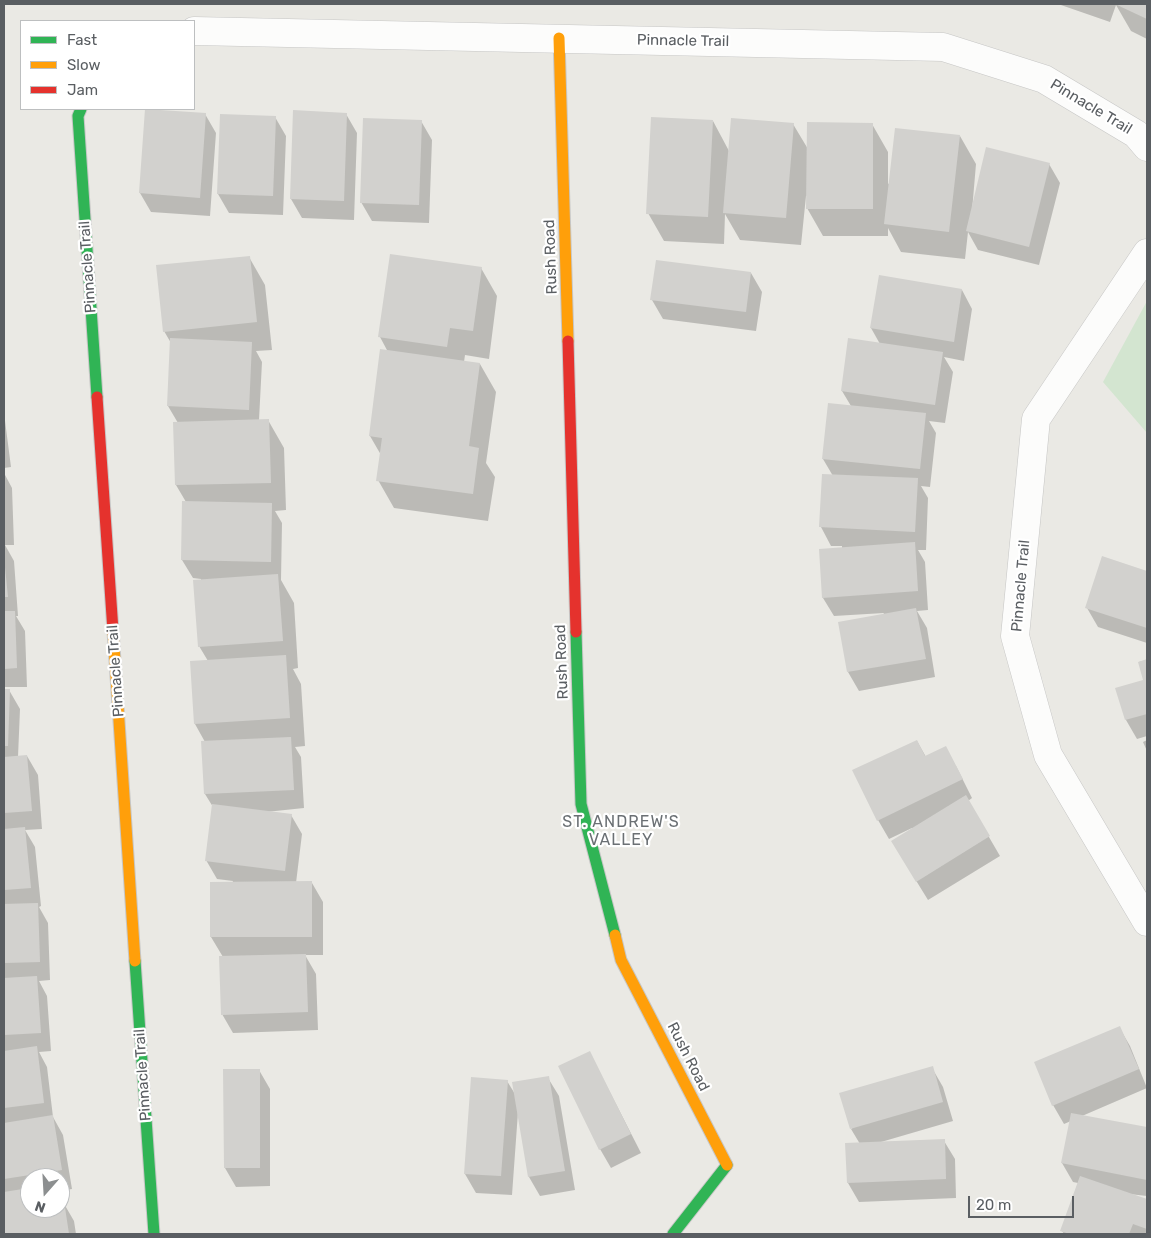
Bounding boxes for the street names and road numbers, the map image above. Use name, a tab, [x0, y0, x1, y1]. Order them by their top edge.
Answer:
street label: Pinnacle Trail	[637, 31, 729, 51]
street label: Pinnacle Trail	[1047, 76, 1135, 138]
street label: Rush Road	[541, 219, 561, 295]
street label: Pinnacle Trail	[76, 220, 100, 314]
street label: Pinnacle Trail	[1008, 539, 1034, 633]
street label: Pinnacle Trail	[104, 624, 128, 718]
street label: Rush Road	[552, 624, 572, 700]
street label: Rush Road	[663, 1020, 713, 1094]
street label: Pinnacle Trail	[131, 1028, 155, 1122]

